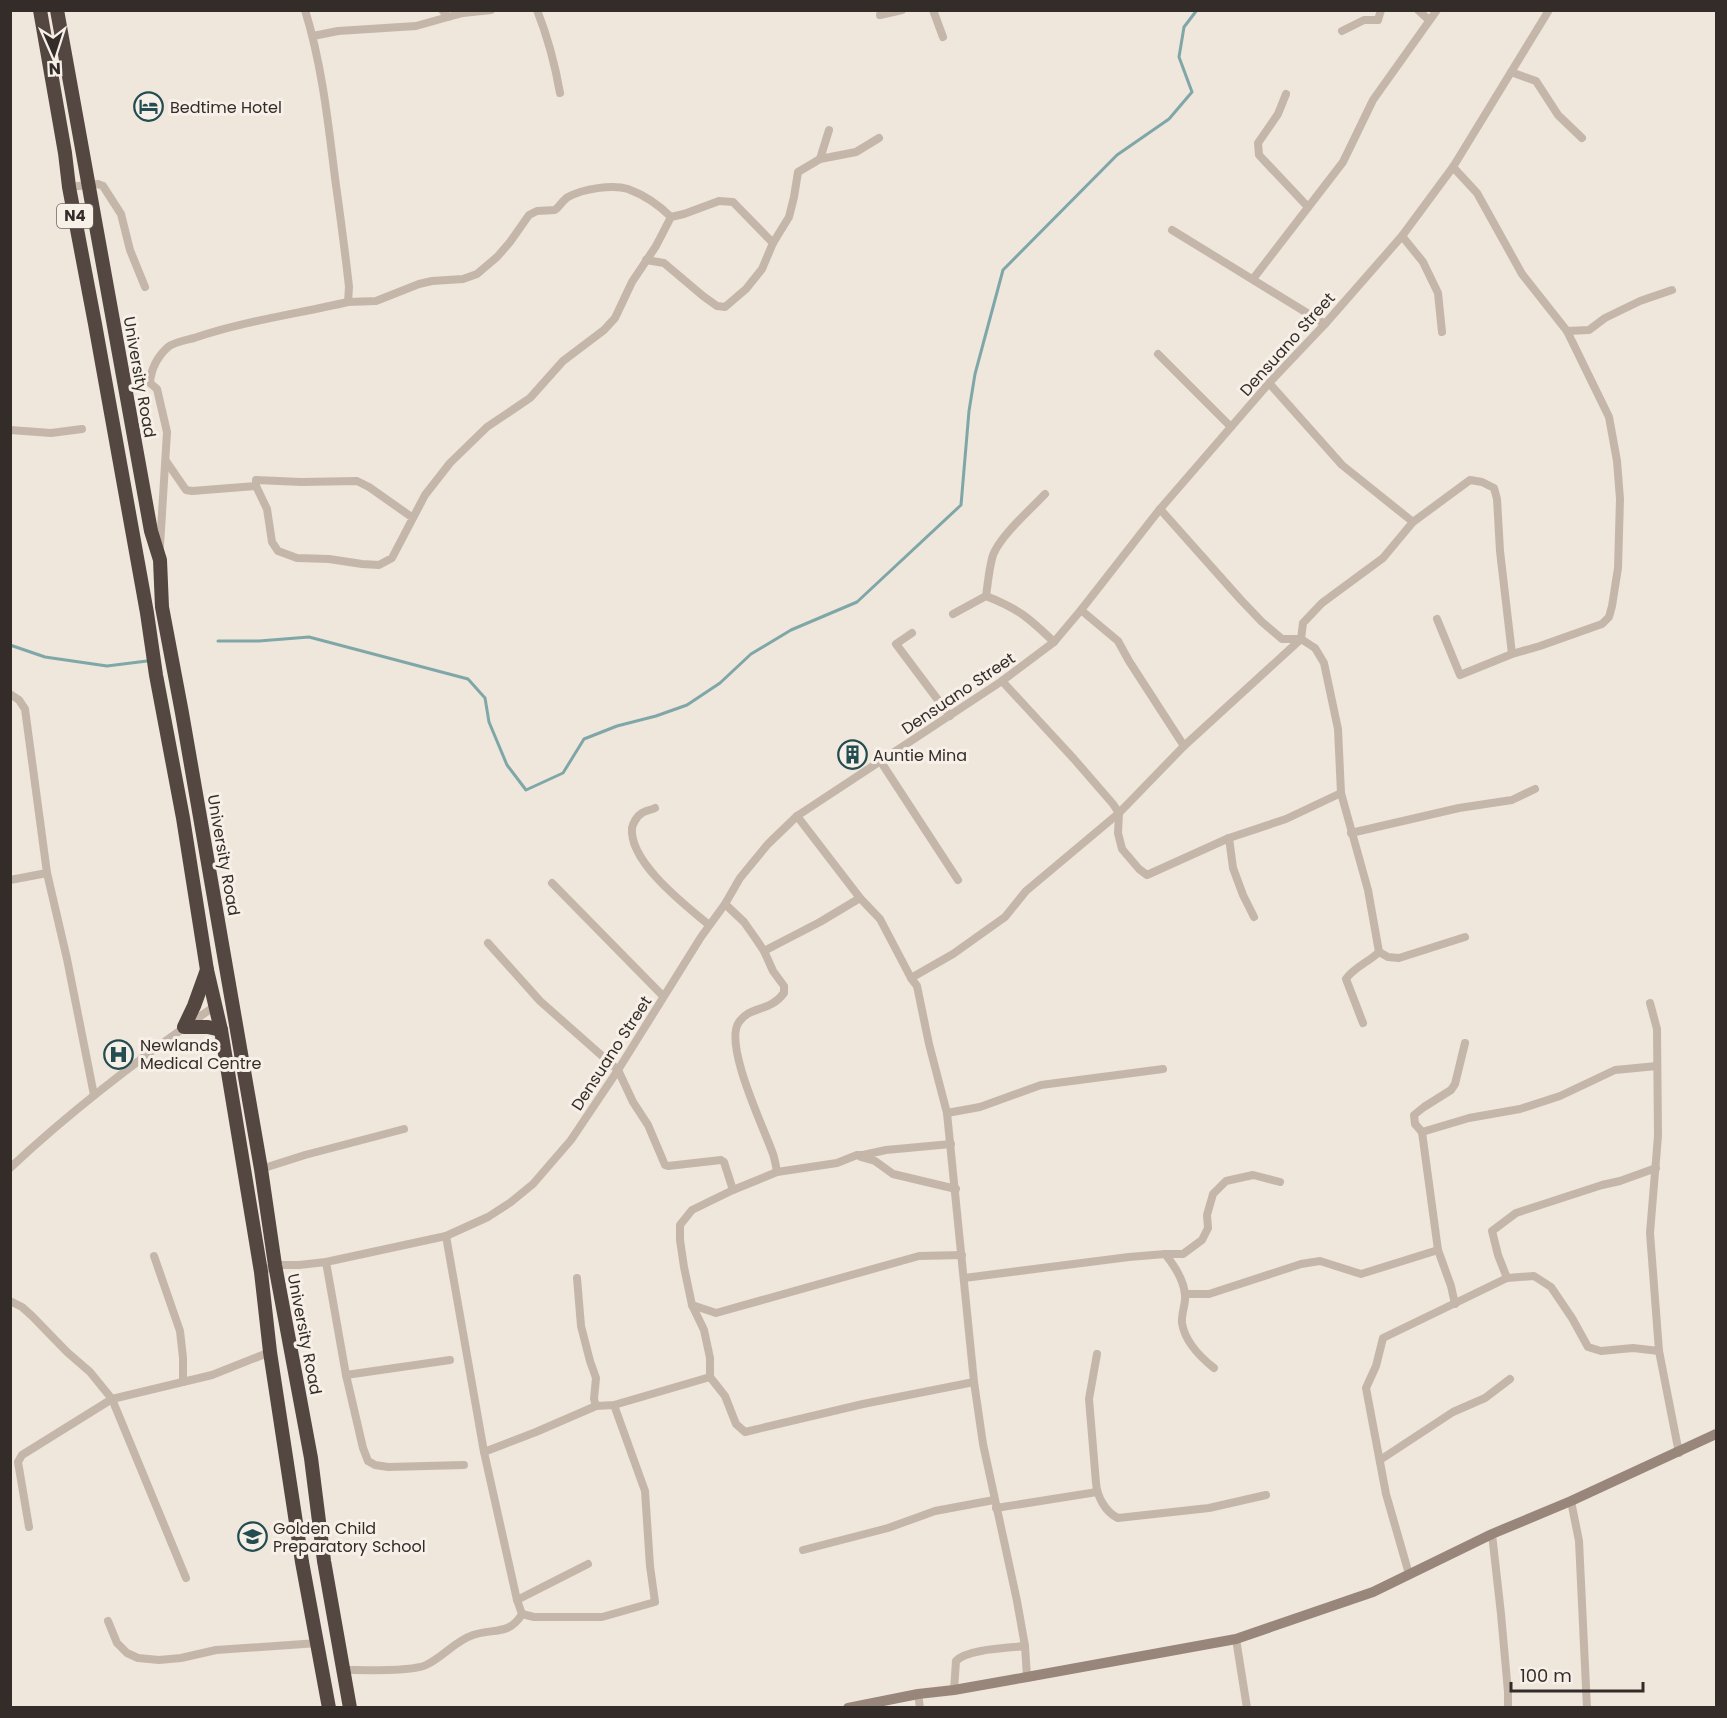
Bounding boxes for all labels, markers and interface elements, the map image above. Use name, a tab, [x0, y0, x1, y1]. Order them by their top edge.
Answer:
north arrow	[24, 24, 84, 84]
text: N	[48, 57, 61, 80]
hotel icon: Bedtime Hotel	[133, 91, 165, 123]
place label: Bedtime Hotel	[170, 96, 282, 119]
road number: N4	[57, 204, 93, 228]
street label: Densuano Street	[1235, 287, 1340, 401]
street label: University Road	[118, 315, 161, 440]
street label: Densuano Street	[897, 647, 1020, 740]
building icon: Auntie Mina	[836, 739, 868, 771]
place label: Auntie Mina	[873, 744, 967, 767]
street label: University Road	[202, 793, 245, 918]
street label: Densuano Street	[566, 991, 657, 1115]
place label: Newlands Medical Centre	[140, 1034, 261, 1075]
hospital icon: Newlands Medical Centre	[103, 1038, 135, 1070]
street label: University Road	[282, 1272, 328, 1397]
place label: Golden Child Preparatory School	[273, 1517, 426, 1558]
school or university icon: Golden Child Preparatory School	[236, 1521, 268, 1553]
scale bar	[1511, 1655, 1643, 1693]
text: 100 m	[1520, 1663, 1572, 1688]

